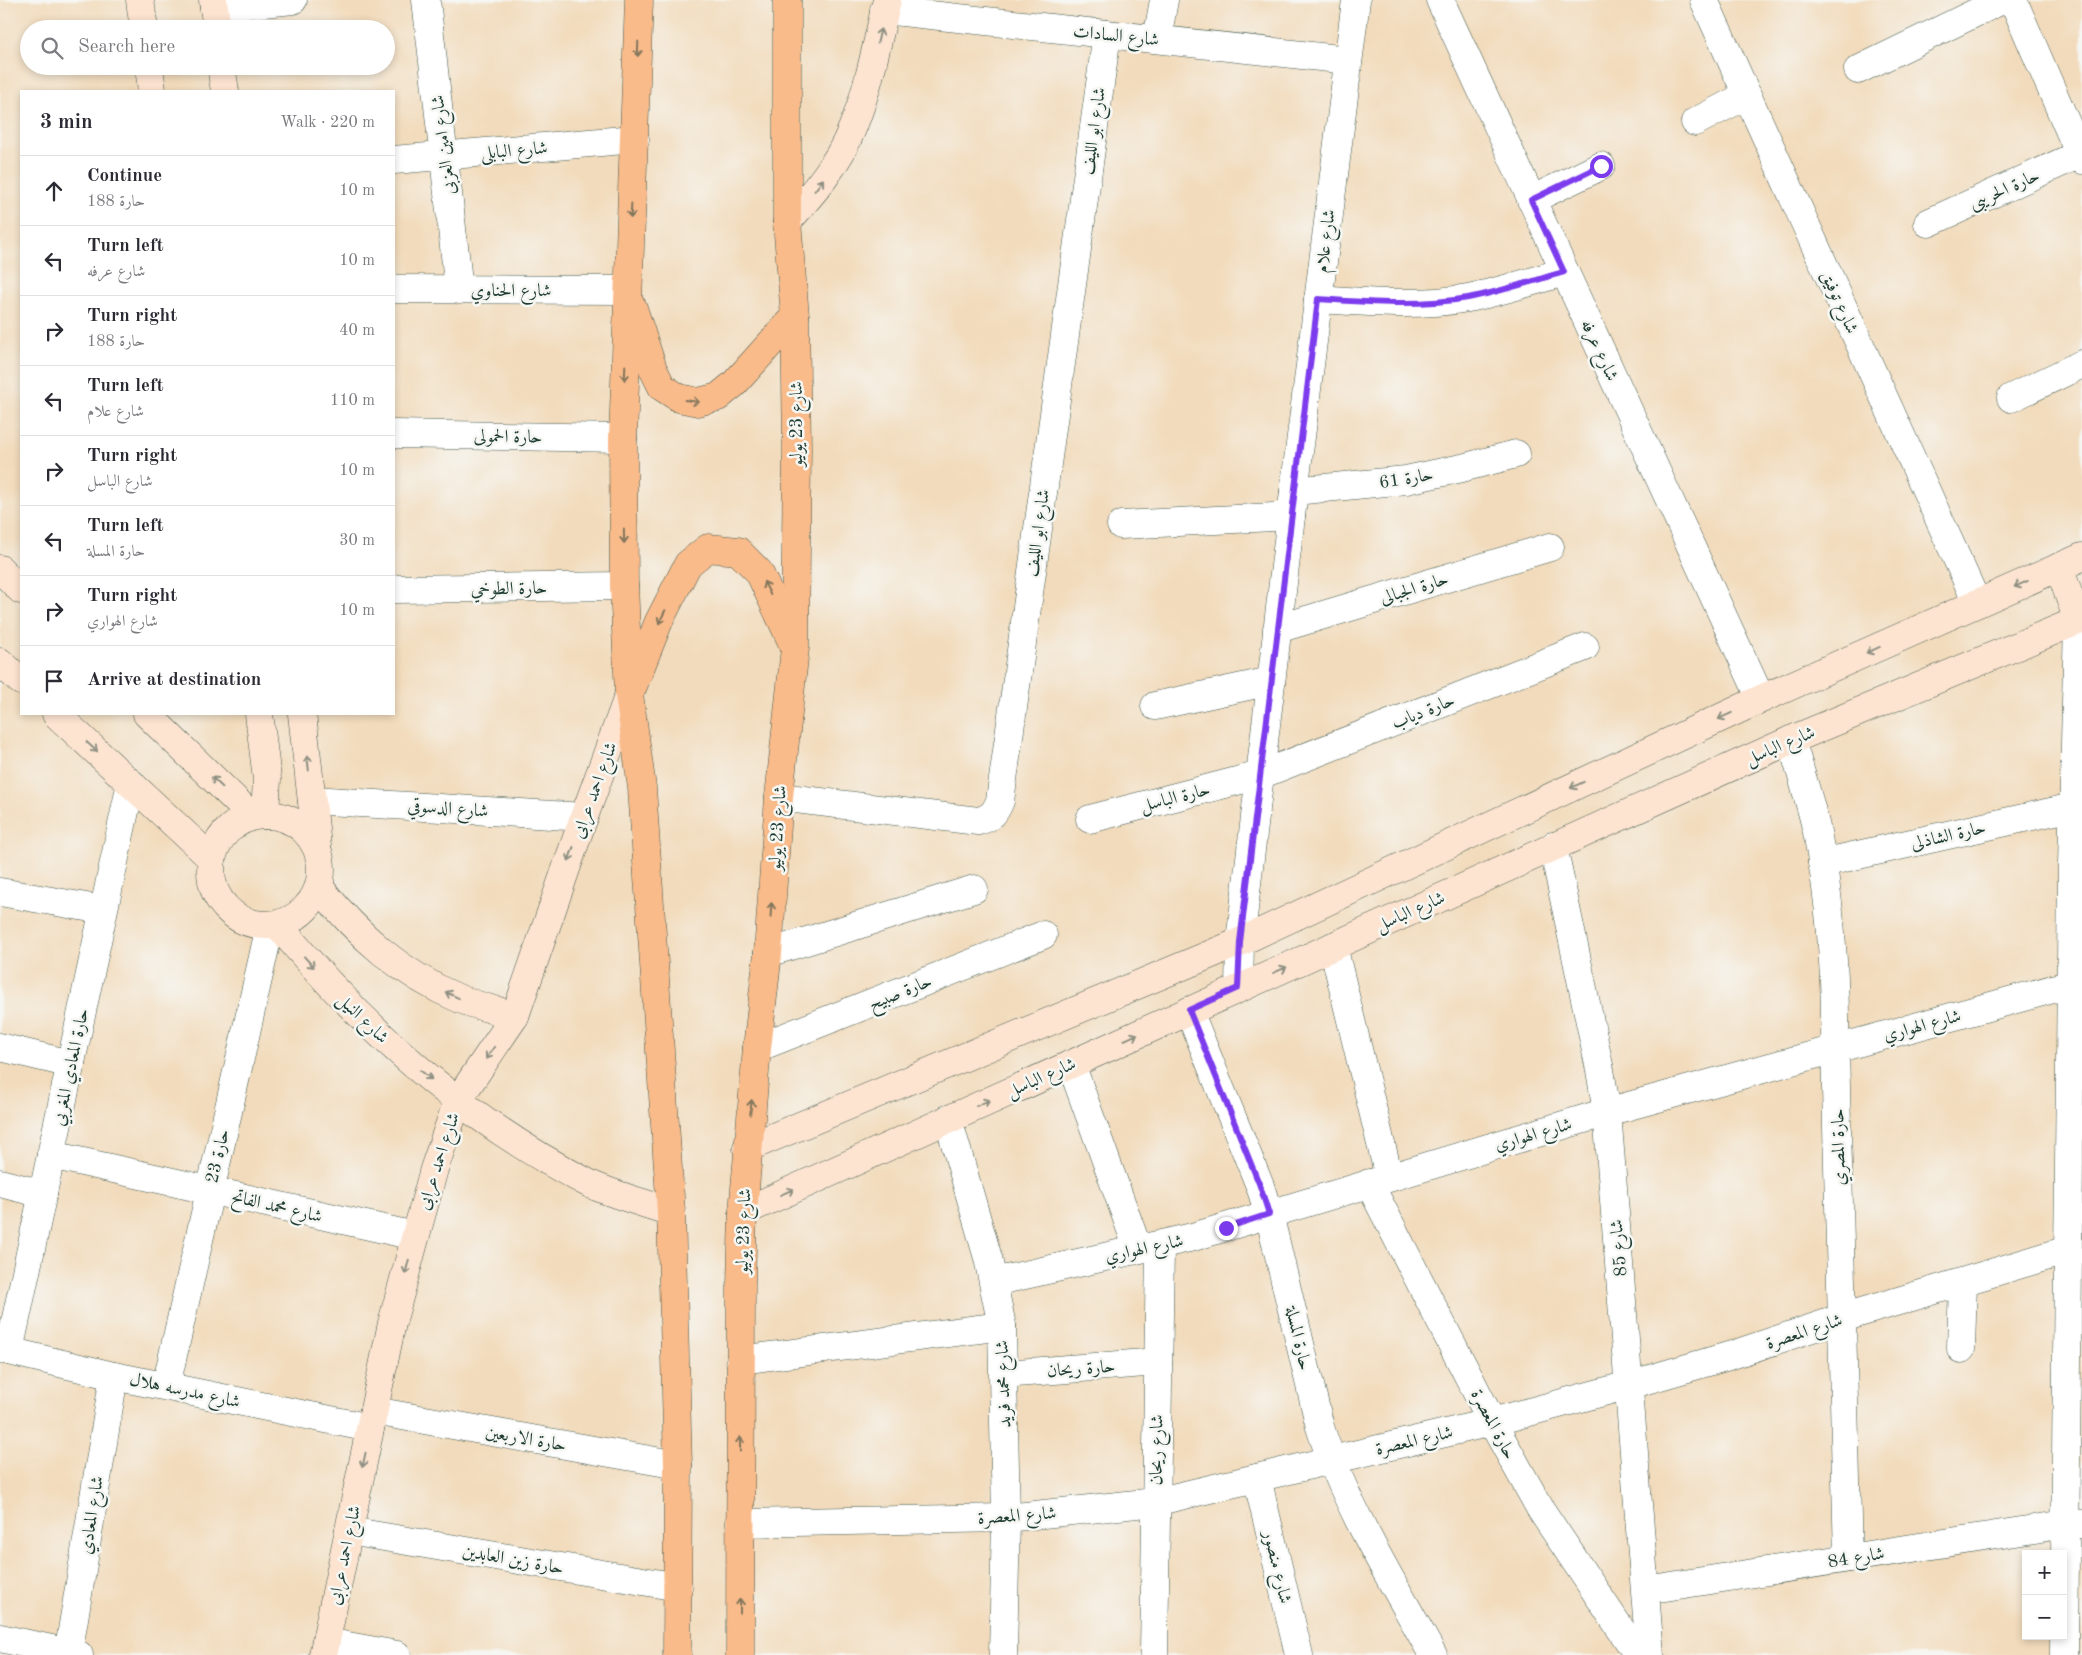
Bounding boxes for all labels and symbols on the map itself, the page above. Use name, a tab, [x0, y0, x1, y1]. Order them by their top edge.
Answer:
street label: شارع السادات	[1071, 23, 1160, 54]
one-way arrow	[874, 29, 884, 45]
one-way arrow	[633, 40, 642, 56]
street label: شارع ابو الليف	[1079, 86, 1114, 177]
street label: شارع امين العزبى	[429, 93, 464, 196]
street label: شارع البابلى	[480, 139, 549, 168]
route start	[1590, 155, 1613, 178]
street label: حارة الحريبى	[1966, 166, 2044, 217]
one-way arrow	[813, 179, 824, 193]
one-way arrow	[627, 203, 636, 219]
street label: شارع علام	[1313, 208, 1345, 275]
street label: شارع توفيق	[1813, 268, 1861, 338]
street label: شارع الحناوي	[470, 282, 552, 305]
street label: شارع عرفه	[1573, 317, 1621, 386]
one-way arrow	[620, 365, 629, 381]
street label: شارع 23 يوليو	[788, 381, 811, 469]
one-way arrow	[684, 396, 700, 406]
street label: حارة الحمولى	[474, 427, 542, 448]
street label: حارة 61	[1378, 466, 1435, 493]
street label: شارع ابو الليف	[1023, 488, 1058, 579]
one-way arrow	[619, 528, 629, 544]
street label: حارة الجبالى	[1378, 570, 1451, 609]
street label: حارة الطوخي	[470, 579, 548, 604]
one-way arrow	[2014, 579, 2029, 589]
one-way arrow	[761, 581, 771, 596]
one-way arrow	[656, 609, 666, 624]
one-way arrow	[1866, 645, 1881, 655]
street label: حارة دياب	[1389, 691, 1458, 734]
one-way arrow	[1718, 712, 1733, 721]
street label: شارع الباسل	[1743, 723, 1820, 773]
street label: شارع احمد عرابى	[569, 740, 625, 843]
one-way arrow	[85, 741, 98, 753]
one-way arrow	[303, 755, 313, 771]
one-way arrow	[211, 776, 224, 788]
street label: حارة الباسل	[1138, 781, 1213, 818]
one-way arrow	[1570, 781, 1585, 790]
street label: شارع 23 يوليو	[766, 785, 795, 874]
street label: شارع الدسوقي	[407, 796, 489, 826]
street label: حارة الشاذلى	[1909, 819, 1988, 854]
one-way arrow	[565, 846, 575, 862]
street label: شارع الباسل	[1373, 889, 1450, 940]
one-way arrow	[766, 902, 776, 918]
one-way arrow	[303, 956, 315, 969]
one-way arrow	[1272, 964, 1287, 974]
street label: حارة صبيح	[866, 972, 937, 1019]
street label: شارع النيل	[330, 990, 391, 1051]
one-way arrow	[445, 990, 460, 1000]
street label: حارة المعادي المغربي	[50, 1007, 97, 1129]
street label: شارع الهواري	[1881, 1007, 1964, 1050]
one-way arrow	[1123, 1031, 1138, 1041]
one-way arrow	[485, 1045, 495, 1059]
street label: شارع الباسل	[1004, 1055, 1081, 1106]
one-way arrow	[419, 1069, 432, 1080]
one-way arrow	[975, 1098, 990, 1108]
one-way arrow	[747, 1099, 756, 1115]
street label: حارة المصري	[1829, 1108, 1854, 1186]
street label: شارع احمد عرابى	[415, 1110, 468, 1214]
street label: شارع الهواري	[1493, 1115, 1575, 1159]
street label: حارة 23	[203, 1128, 234, 1185]
one-way arrow	[779, 1186, 794, 1196]
street label: شارع محمد الفاتح	[228, 1188, 324, 1232]
street label: شارع 23 يوليو	[733, 1188, 759, 1276]
route end	[1215, 1217, 1238, 1240]
street label: شارع 85	[1608, 1218, 1635, 1277]
street label: شارع الهواري	[1103, 1232, 1186, 1271]
one-way arrow	[401, 1259, 411, 1275]
street label: حارة المسلة	[1281, 1304, 1314, 1372]
street label: شارع المعصرة	[1764, 1311, 1846, 1357]
street label: شارع محمد فريد	[993, 1340, 1020, 1428]
street label: حارة ريحان	[1046, 1358, 1116, 1381]
street label: شارع مدرسه هلال	[127, 1370, 242, 1416]
street label: حارة المعصرة	[1465, 1386, 1519, 1463]
street label: شارع ريحان	[1147, 1414, 1172, 1486]
street label: حارة الاربعين	[484, 1423, 568, 1456]
street label: شارع المعصرة	[1374, 1423, 1456, 1463]
one-way arrow	[735, 1436, 745, 1452]
one-way arrow	[358, 1452, 368, 1468]
street label: شارع المعادي	[77, 1475, 112, 1556]
street label: شارع احمد عرابى	[326, 1504, 369, 1608]
street label: شارع المعصرة	[977, 1504, 1057, 1533]
street label: شارع منصور	[1255, 1527, 1294, 1606]
street label: حارة زين العابدين	[461, 1542, 565, 1579]
street label: شارع 84	[1827, 1545, 1887, 1576]
one-way arrow	[735, 1599, 745, 1615]

